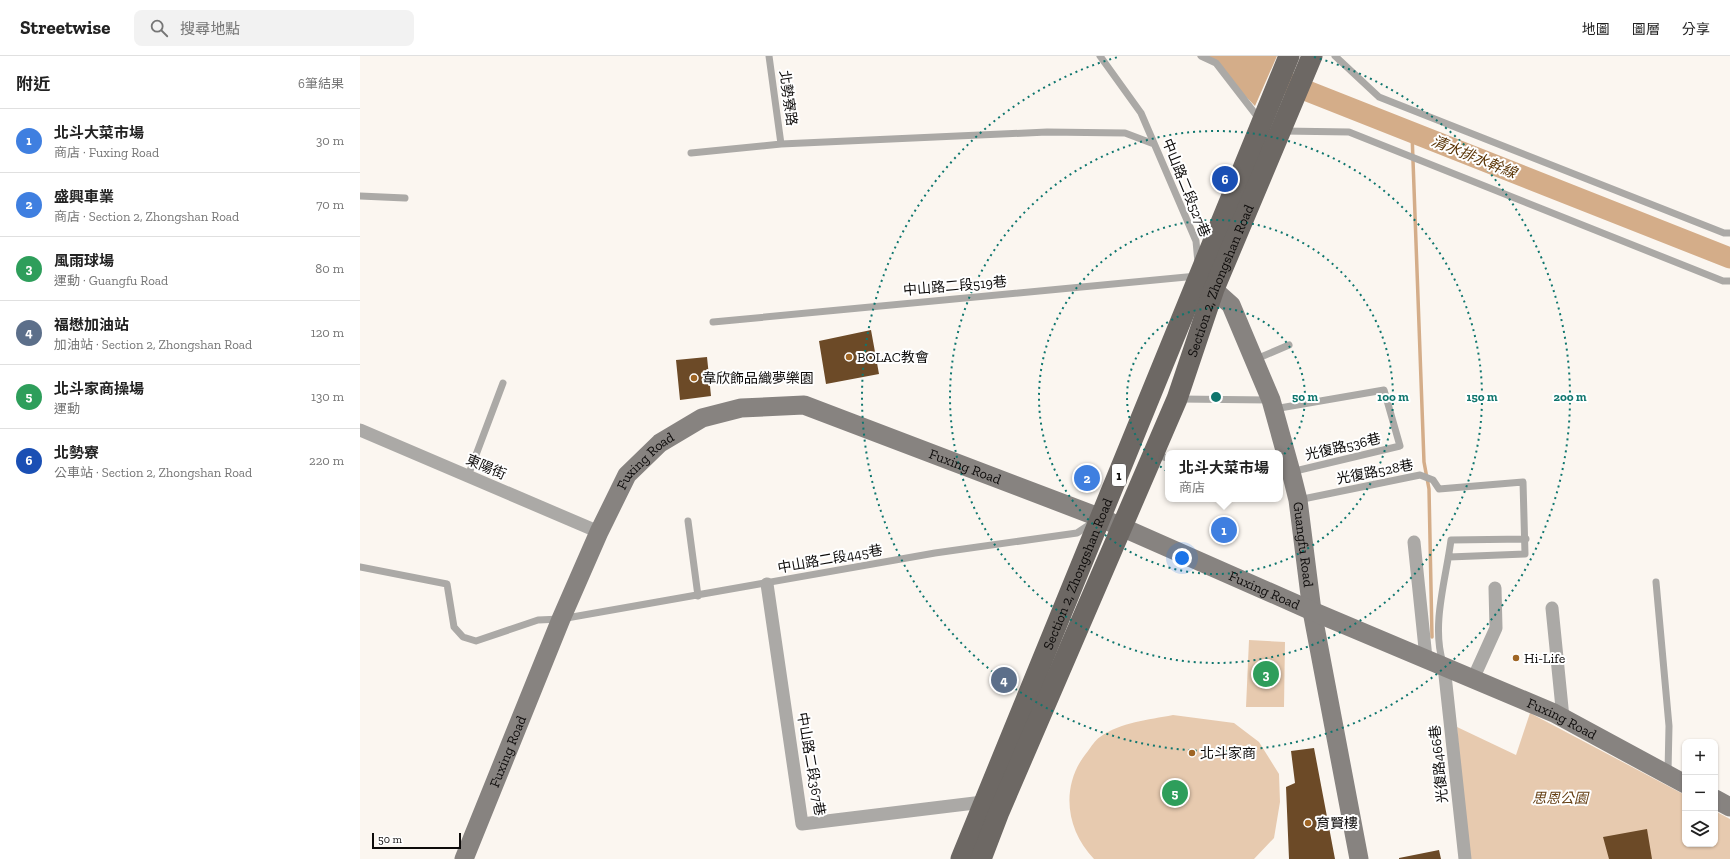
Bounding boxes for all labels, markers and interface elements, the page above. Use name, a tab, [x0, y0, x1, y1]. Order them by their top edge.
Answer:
search box	[134, 10, 414, 46]
text: Streetwise	[20, 16, 110, 39]
icon: search	[148, 17, 170, 39]
text: 搜尋地點	[180, 20, 240, 38]
text: 地圖	[1582, 21, 1610, 38]
text: 圖層	[1632, 21, 1660, 38]
text: 分享	[1682, 21, 1710, 38]
street label: 北勢寮路	[776, 69, 800, 127]
text: 附近	[16, 74, 50, 94]
text: 6筆結果	[298, 76, 344, 91]
text: 北斗大菜市場	[54, 124, 144, 142]
water label: 清水排水幹線	[1429, 132, 1521, 183]
text: 1	[26, 133, 32, 148]
text: 30 m	[316, 133, 344, 148]
street label: 中山路二段527巷	[1158, 136, 1214, 240]
text: 商店 · Fuxing Road	[54, 145, 159, 160]
pin: 6	[1212, 164, 1238, 194]
text: 盛興車業	[54, 188, 114, 206]
text: 2	[26, 197, 32, 212]
text: 70 m	[316, 197, 344, 212]
street label: Section 2, Zhongshan Road	[1183, 202, 1257, 359]
text: 商店 · Section 2, Zhongshan Road	[54, 209, 239, 224]
text: 風雨球場	[54, 252, 114, 270]
text: 3	[26, 261, 32, 276]
text: 80 m	[315, 261, 344, 276]
text: 運動 · Guangfu Road	[54, 273, 168, 288]
street label: 中山路二段519巷	[902, 273, 1008, 299]
text: 福懋加油站	[54, 316, 129, 334]
text: 4	[25, 325, 33, 340]
text: 120 m	[311, 325, 344, 340]
text: 加油站 · Section 2, Zhongshan Road	[54, 337, 252, 352]
place label: BOLAC教會	[857, 349, 929, 366]
marker: BOLAC教會	[844, 352, 854, 362]
place label: 韋欣飾品織夢樂園	[702, 370, 814, 387]
marker: 韋欣飾品織夢樂園	[689, 373, 699, 383]
text: 北斗家商操場	[54, 380, 144, 398]
text: 5	[26, 389, 32, 404]
text: 130 m	[311, 389, 344, 404]
centre of rings	[1209, 390, 1223, 404]
text: 50 m	[1292, 390, 1318, 404]
text: 100 m	[1377, 390, 1409, 404]
text: 150 m	[1467, 390, 1498, 404]
text: 200 m	[1553, 390, 1587, 404]
text: 運動	[54, 401, 80, 416]
street label: Fuxing Road	[613, 428, 677, 492]
street label: 光復路536巷	[1303, 430, 1383, 464]
text: 北勢寮	[54, 444, 99, 462]
street label: Fuxing Road	[927, 445, 1004, 488]
popup	[1165, 450, 1283, 502]
street label: 東陽街	[463, 451, 509, 483]
text: 6	[26, 453, 32, 468]
text: 220 m	[309, 453, 344, 468]
street label: 光復路528巷	[1335, 456, 1415, 488]
text: 北斗大菜市場	[1179, 459, 1269, 477]
pin: 2	[1074, 463, 1100, 493]
road number: 1	[1112, 464, 1126, 486]
text: 公車站 · Section 2, Zhongshan Road	[54, 465, 252, 480]
text: 商店	[1179, 480, 1205, 495]
street label: Section 2, Zhongshan Road	[1039, 495, 1116, 652]
street label: Guangfu Road	[1290, 501, 1317, 588]
pin: 1	[1211, 515, 1237, 545]
street label: 中山路二段445巷	[776, 541, 884, 577]
your location	[1172, 548, 1192, 568]
street label: Fuxing Road	[1226, 567, 1303, 613]
place label: Hi-Life	[1524, 650, 1566, 667]
marker: Hi-Life	[1511, 653, 1521, 663]
pin: 3	[1253, 659, 1279, 689]
pin: 4	[991, 665, 1017, 695]
street label: Fuxing Road	[1525, 694, 1600, 743]
street label: 中山路二段367巷	[794, 711, 828, 817]
street label: Fuxing Road	[485, 713, 530, 790]
street label: 光復路466巷	[1426, 724, 1452, 804]
map controls	[1682, 739, 1718, 847]
button: +	[1682, 739, 1718, 775]
place label: 北斗家商	[1200, 745, 1256, 762]
marker: 北斗家商	[1187, 748, 1197, 758]
button: −	[1682, 775, 1718, 811]
pin: 5	[1162, 778, 1188, 808]
park label: 思恩公園	[1532, 790, 1590, 807]
button: layers	[1682, 811, 1718, 847]
place label: 育賢樓	[1316, 815, 1358, 832]
marker: 育賢樓	[1303, 818, 1313, 828]
scale bar	[372, 831, 461, 850]
text: 50 m	[378, 833, 402, 846]

